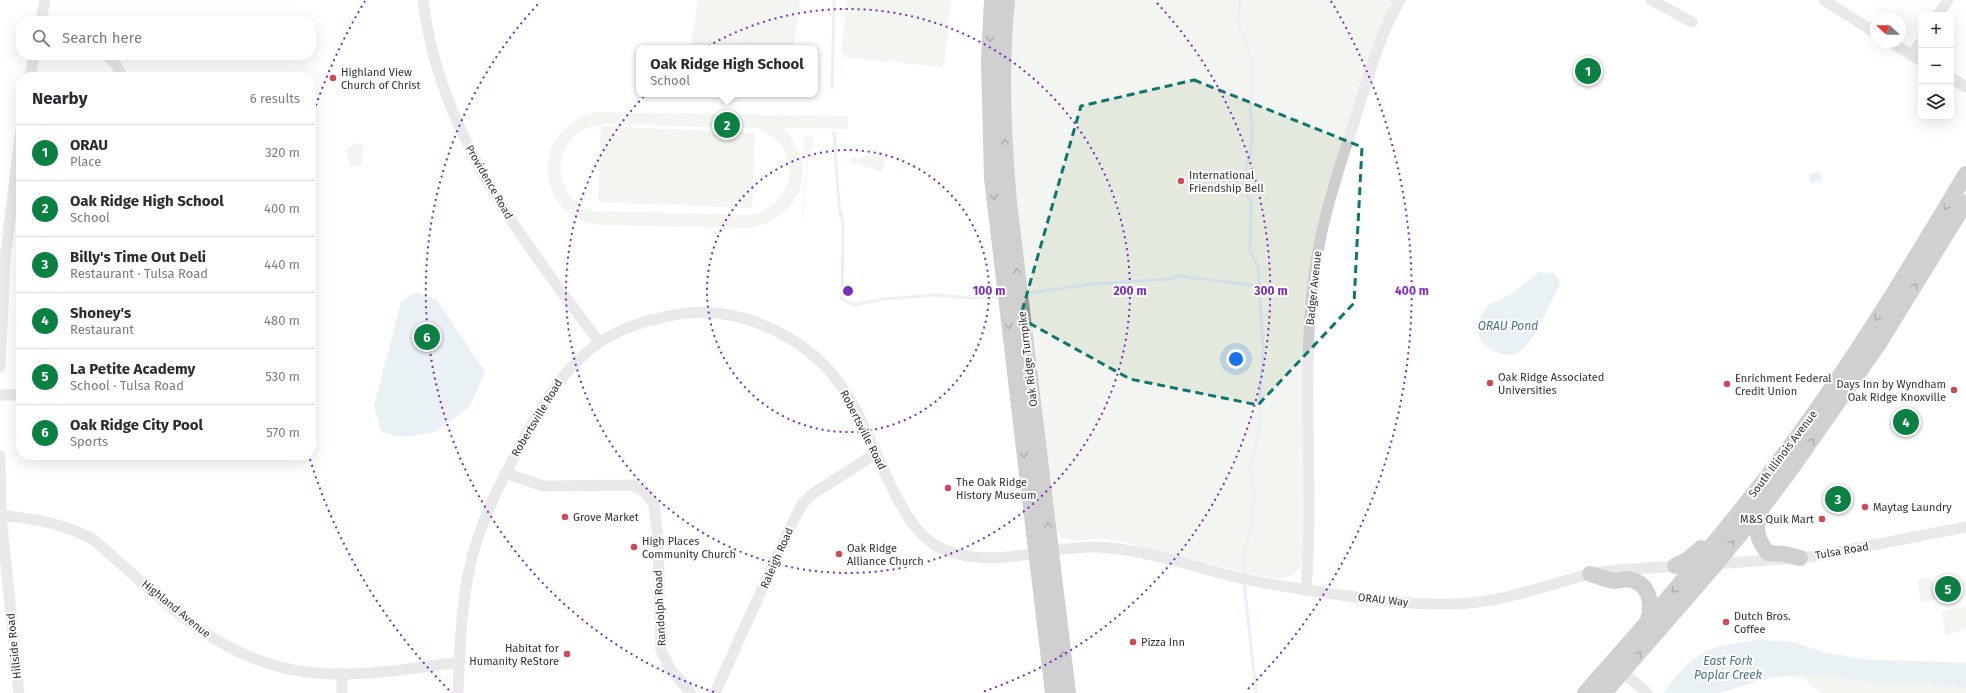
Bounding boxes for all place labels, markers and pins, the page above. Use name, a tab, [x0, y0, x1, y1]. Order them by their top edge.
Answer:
pin: 1	[1575, 56, 1601, 86]
place label: Highland View Church of Christ	[341, 66, 420, 92]
marker: Highland View Church of Christ	[328, 73, 338, 83]
pin: 2	[714, 110, 740, 140]
place label: International Friendship Bell	[1189, 169, 1264, 195]
marker: International Friendship Bell	[1176, 176, 1186, 186]
centre of rings	[841, 284, 855, 298]
pin: 6	[414, 322, 440, 352]
place label: Oak Ridge Associated Universities	[1498, 371, 1604, 397]
place label: Enrichment Federal Credit Union	[1735, 372, 1832, 398]
marker: Oak Ridge Associated Universities	[1485, 378, 1495, 388]
place label: Days Inn by Wyndham Oak Ridge Knoxville	[1837, 378, 1946, 404]
marker: Enrichment Federal Credit Union	[1722, 379, 1732, 389]
marker: Days Inn by Wyndham Oak Ridge Knoxville	[1949, 385, 1959, 395]
pin: 4	[1893, 407, 1919, 437]
place label: The Oak Ridge History Museum	[956, 476, 1036, 502]
marker: The Oak Ridge History Museum	[943, 483, 953, 493]
pin: 3	[1825, 484, 1851, 514]
place label: Maytag Laundry	[1873, 501, 1952, 514]
marker: Maytag Laundry	[1860, 502, 1870, 512]
place label: Grove Market	[573, 511, 639, 524]
marker: Grove Market	[560, 512, 570, 522]
place label: M&S Quik Mart	[1740, 513, 1814, 526]
marker: M&S Quik Mart	[1817, 514, 1827, 524]
place label: High Places Community Church	[642, 535, 736, 561]
marker: High Places Community Church	[629, 542, 639, 552]
place label: Oak Ridge Alliance Church	[847, 542, 924, 568]
marker: Oak Ridge Alliance Church	[834, 549, 844, 559]
pin: 5	[1935, 574, 1961, 604]
place label: Dutch Bros. Coffee	[1734, 610, 1791, 636]
marker: Dutch Bros. Coffee	[1721, 617, 1731, 627]
place label: Pizza Inn	[1141, 636, 1185, 649]
marker: Pizza Inn	[1128, 637, 1138, 647]
place label: Habitat for Humanity ReStore	[469, 642, 560, 668]
marker: Habitat for Humanity ReStore	[562, 649, 572, 659]

